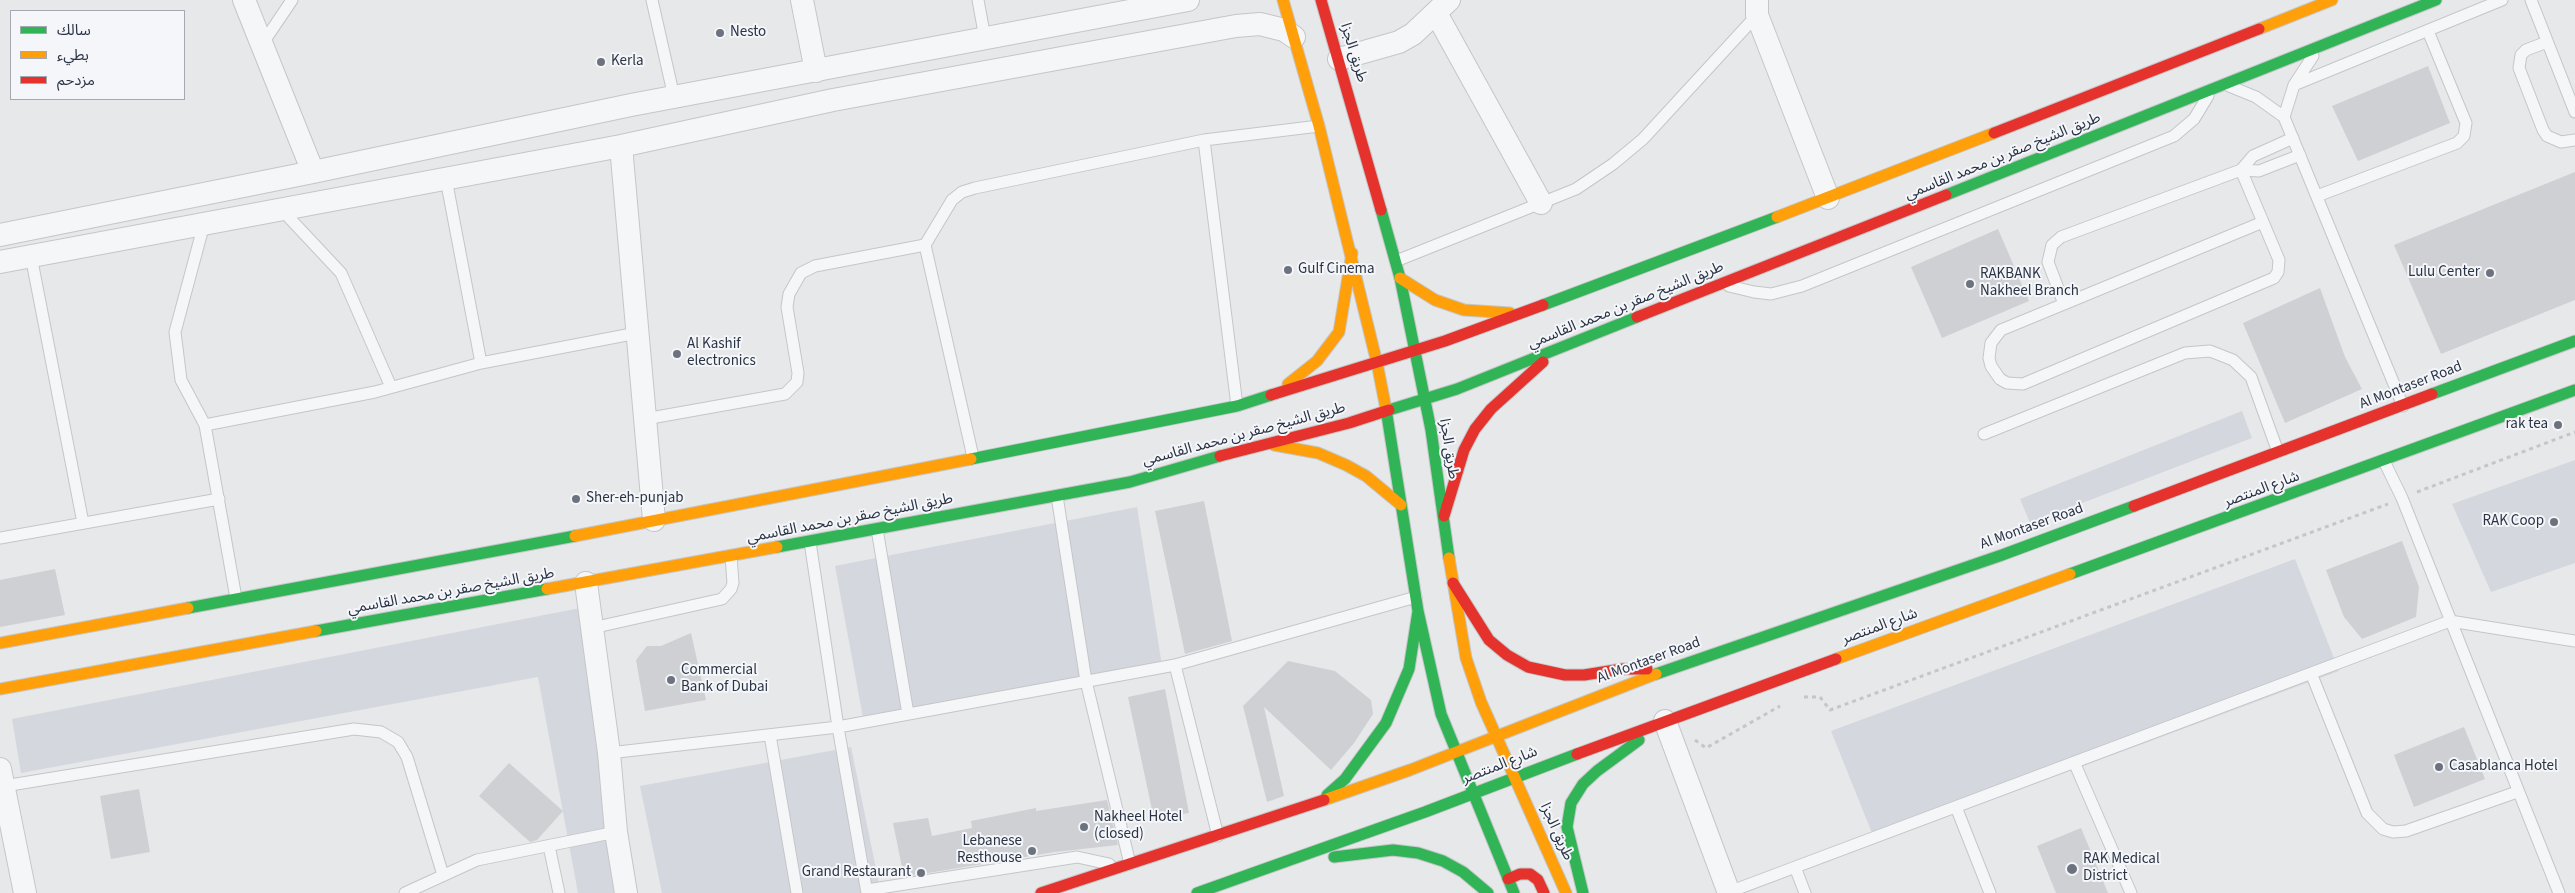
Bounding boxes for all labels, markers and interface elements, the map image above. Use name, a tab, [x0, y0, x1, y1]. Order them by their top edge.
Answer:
legend	[10, 10, 185, 100]
text: سالك	[57, 20, 91, 41]
street label: طريق الجزا	[1335, 21, 1371, 85]
place label: Nesto	[730, 24, 766, 42]
marker: Nesto	[714, 27, 726, 39]
text: بطيء	[57, 45, 89, 66]
place label: Kerla	[611, 53, 644, 71]
marker: Kerla	[595, 56, 607, 68]
text: مزدحم	[57, 70, 95, 91]
street label: طريق الشيخ صقر بن محمد القاسمي	[1903, 109, 2103, 205]
street label: طريق الشيخ صقر بن محمد القاسمي	[1526, 258, 1726, 354]
place label: Gulf Cinema	[1298, 261, 1375, 279]
marker: Gulf Cinema	[1282, 264, 1294, 276]
place label: Lulu Center	[2408, 264, 2480, 282]
place label: RAKBANK Nakheel Branch	[1980, 266, 2079, 301]
marker: Lulu Center	[2484, 267, 2496, 279]
marker: RAKBANK Nakheel Branch	[1964, 278, 1976, 290]
place label: Al Kashif electronics	[687, 336, 756, 371]
marker: Al Kashif electronics	[671, 348, 683, 360]
street label: Al Montaser Road	[2357, 358, 2465, 414]
street label: طريق الشيخ صقر بن محمد القاسمي	[1140, 399, 1348, 471]
place label: rak tea	[2506, 416, 2548, 434]
street label: طريق الجزا	[1434, 417, 1462, 481]
marker: rak tea	[2552, 419, 2564, 431]
street label: شارع المنتصر	[2222, 468, 2302, 512]
place label: Sher-eh-punjab	[586, 490, 684, 508]
street label: طريق الشيخ صقر بن محمد القاسمي	[745, 490, 955, 548]
marker: Sher-eh-punjab	[570, 493, 582, 505]
street label: Al Montaser Road	[1978, 500, 2086, 554]
place label: RAK Coop	[2483, 513, 2544, 531]
marker: RAK Coop	[2548, 516, 2560, 528]
street label: طريق الشيخ صقر بن محمد القاسمي	[346, 565, 556, 619]
street label: شارع المنتصر	[1840, 605, 1920, 649]
street label: Al Montaser Road	[1595, 634, 1703, 688]
place label: Commercial Bank of Dubai	[681, 662, 768, 697]
marker: Commercial Bank of Dubai	[665, 674, 677, 686]
street label: شارع المنتصر	[1460, 743, 1540, 789]
place label: Casablanca Hotel	[2449, 758, 2558, 776]
marker: Casablanca Hotel	[2433, 761, 2445, 773]
street label: طريق الجزا	[1535, 800, 1577, 864]
place label: Nakheel Hotel (closed)	[1094, 809, 1182, 844]
marker: Nakheel Hotel (closed)	[1078, 821, 1090, 833]
place label: Lebanese Resthouse	[957, 833, 1022, 868]
marker: Lebanese Resthouse	[1026, 845, 1038, 857]
place label: RAK Medical District	[2083, 851, 2160, 886]
marker: RAK Medical District	[2065, 862, 2079, 876]
place label: Grand Restaurant	[802, 864, 911, 882]
marker: Grand Restaurant	[915, 867, 927, 879]

